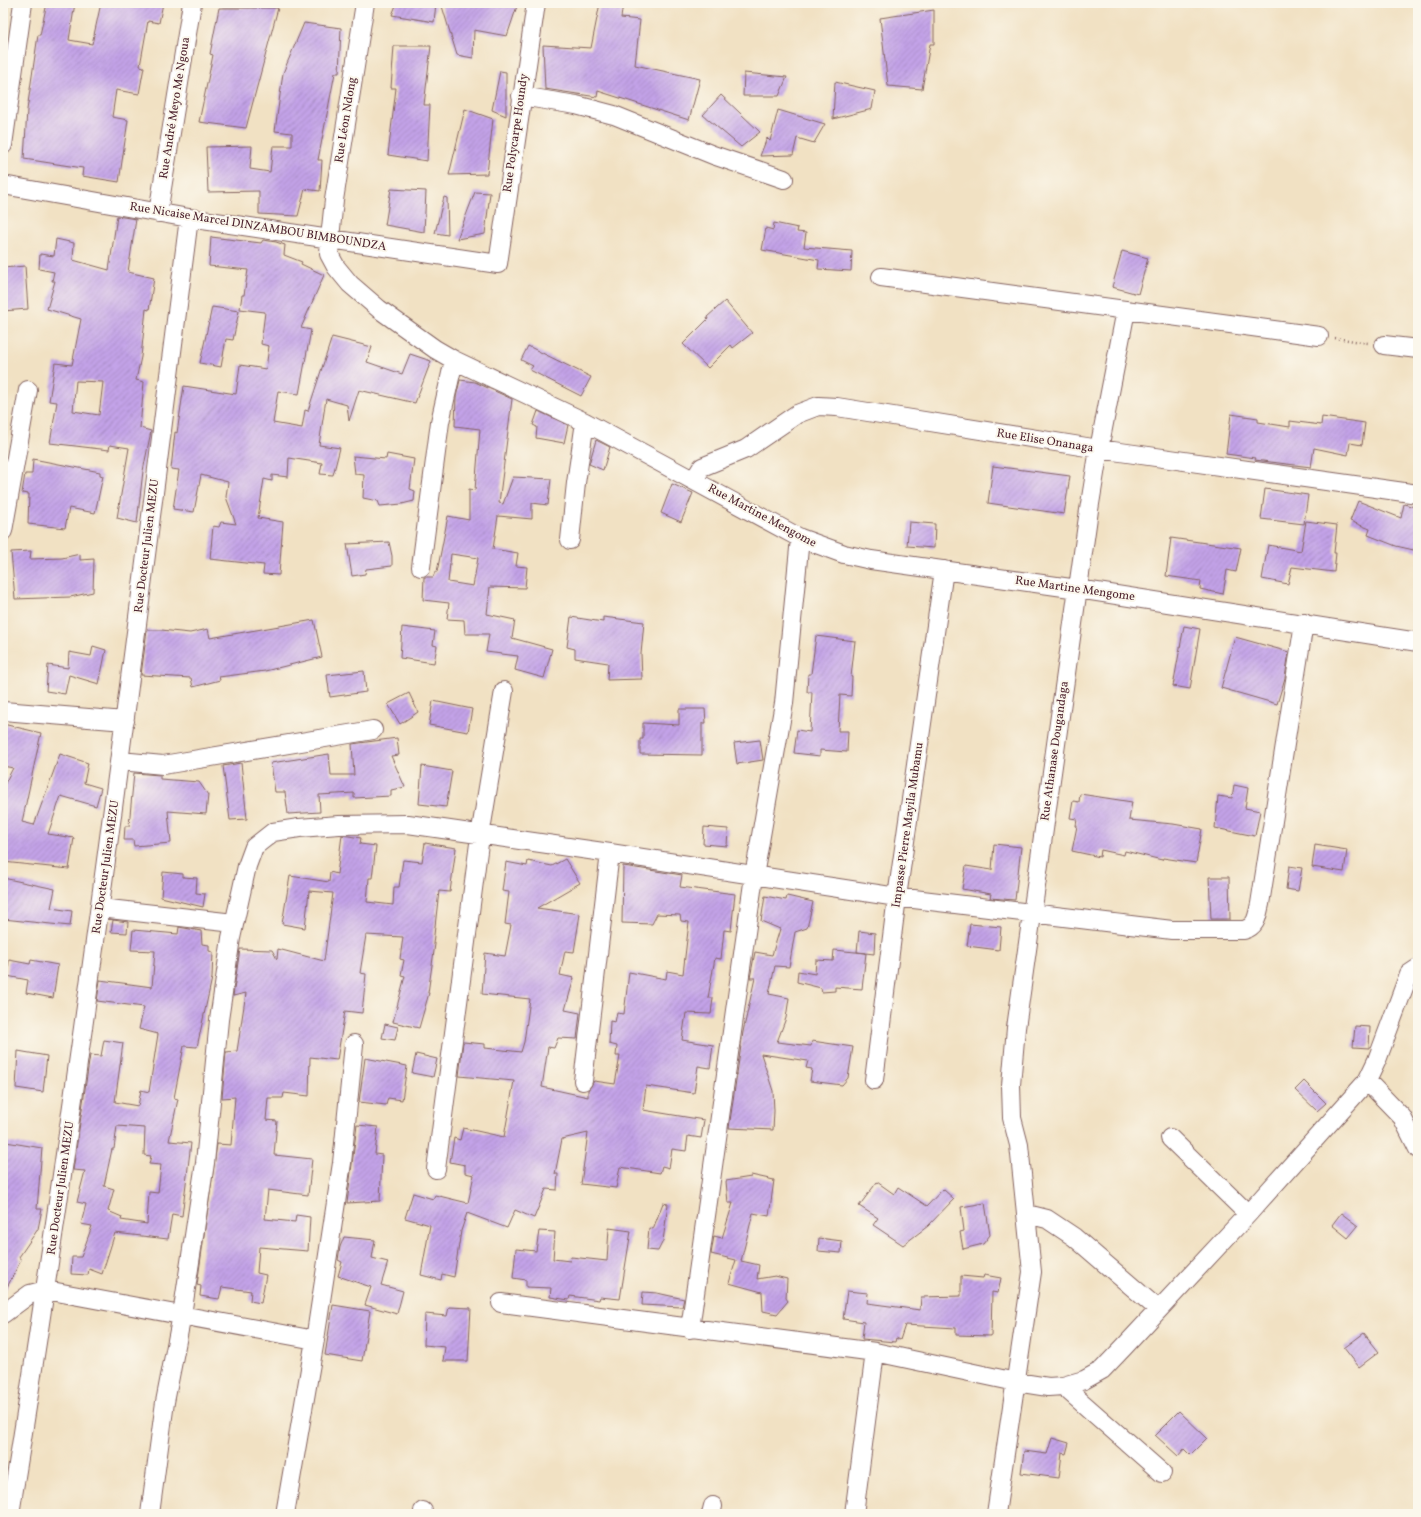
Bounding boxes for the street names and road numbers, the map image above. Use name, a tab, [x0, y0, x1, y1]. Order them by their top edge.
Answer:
street label: Rue André Meyo Me Ngoua	[156, 36, 194, 180]
street label: Rue Polycarpe Houndy	[500, 72, 532, 194]
street label: Rue Léon Ndong	[331, 76, 361, 164]
street label: Rue Nicaise Marcel DINZAMBOU BIMBOUNDZA	[128, 199, 388, 255]
street label: Rue Elise Onanaga	[995, 425, 1095, 457]
street label: Rue Docteur Julien MEZU	[131, 478, 163, 614]
street label: Rue Martine Mengome	[705, 481, 819, 552]
street label: Rue Martine Mengome	[1014, 573, 1136, 605]
street label: Rue Athanase Dougandaga	[1037, 680, 1073, 822]
street label: Impasse Pierre Mayila Mubamu	[888, 741, 928, 909]
street label: Rue Docteur Julien MEZU	[89, 799, 123, 935]
street label: Rue Docteur Julien MEZU	[44, 1120, 78, 1256]

